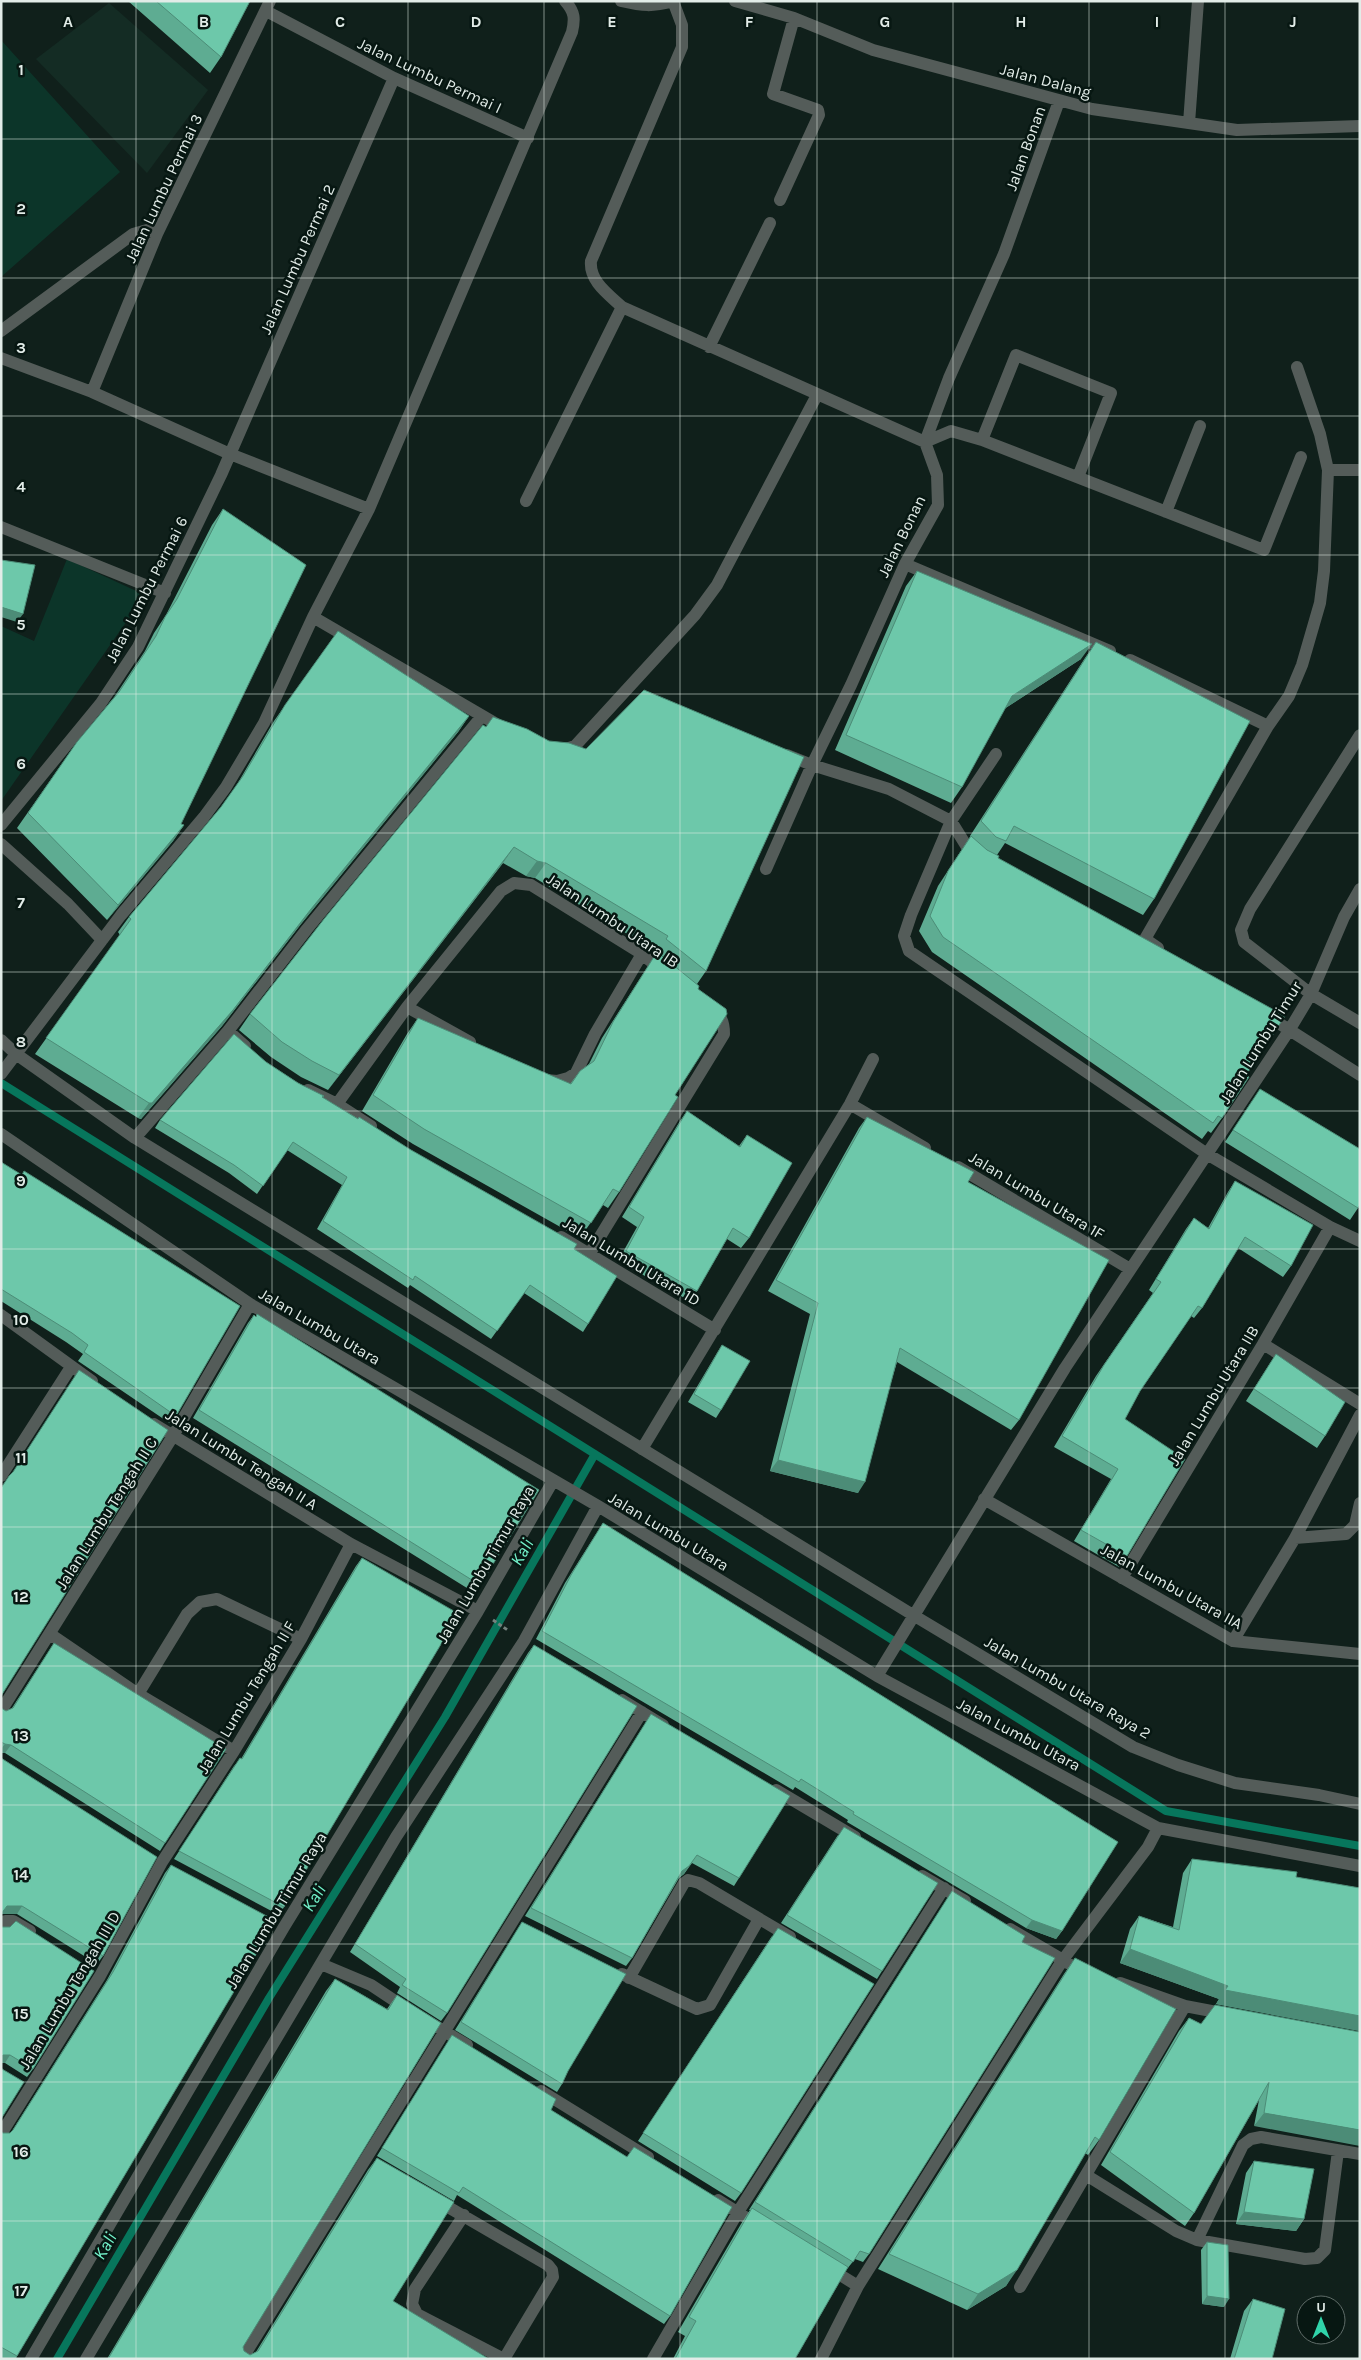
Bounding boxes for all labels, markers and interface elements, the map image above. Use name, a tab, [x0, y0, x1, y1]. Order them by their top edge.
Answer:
text: A	[63, 12, 73, 31]
text: B	[199, 12, 209, 31]
text: C	[335, 12, 345, 31]
text: D	[471, 12, 482, 31]
text: E	[607, 12, 617, 31]
text: F	[745, 12, 754, 31]
text: G	[880, 12, 890, 31]
text: H	[1015, 12, 1027, 31]
text: I	[1155, 12, 1159, 31]
text: J	[1289, 12, 1297, 31]
street label: Jalan Lumbu Permai I	[355, 34, 505, 117]
street label: Jalan Dalang	[998, 59, 1093, 102]
text: 1	[18, 60, 24, 79]
street label: Jalan Bonan	[1001, 103, 1050, 193]
street label: Jalan Lumbu Permai 3	[121, 111, 206, 266]
street label: Jalan Lumbu Permai 2	[256, 182, 339, 337]
text: 2	[16, 199, 26, 218]
text: 3	[16, 338, 26, 357]
text: 4	[16, 477, 26, 496]
street label: Jalan Bonan	[873, 492, 929, 580]
street label: Jalan Lumbu Permai 6	[101, 513, 192, 665]
text: 5	[16, 615, 26, 634]
text: 6	[16, 754, 26, 773]
street label: Jalan Lumbu Utara IB	[543, 869, 682, 972]
text: 7	[17, 893, 25, 912]
street label: Jalan Lumbu Timur	[1215, 978, 1306, 1107]
text: 8	[16, 1032, 26, 1051]
street label: Jalan Lumbu Utara 1F	[966, 1148, 1108, 1243]
text: 9	[16, 1171, 26, 1190]
street label: Jalan Lumbu Utara 1D	[560, 1213, 704, 1310]
street label: Jalan Lumbu Utara	[256, 1284, 384, 1369]
text: 10	[13, 1310, 29, 1329]
street label: Jalan Lumbu Utara IIB	[1164, 1322, 1263, 1469]
street label: Jalan Lumbu Tengah II A	[162, 1405, 321, 1514]
street label: Jalan Lumbu Tengah II C	[52, 1434, 161, 1593]
text: 11	[15, 1448, 27, 1467]
street label: Jalan Lumbu Timur Raya	[432, 1482, 538, 1647]
street label: Jalan Lumbu Utara	[605, 1488, 732, 1575]
water label: Kali	[505, 1534, 539, 1570]
street label: Jalan Lumbu Utara IIA	[1098, 1540, 1246, 1633]
text: 12	[13, 1587, 29, 1606]
street label: Jalan Lumbu Tengah II F	[193, 1618, 299, 1777]
street label: Jalan Lumbu Utara Raya 2	[981, 1632, 1155, 1742]
street label: Jalan Lumbu Utara	[954, 1693, 1084, 1775]
text: 13	[13, 1726, 29, 1745]
street label: Jalan Lumbu Timur Raya	[222, 1829, 331, 1992]
text: 14	[13, 1865, 29, 1884]
water label: Kali	[297, 1880, 331, 1916]
street label: Jalan Lumbu Tengah III D	[15, 1908, 124, 2073]
text: 15	[13, 2004, 29, 2023]
text: 16	[13, 2142, 29, 2161]
water label: Kali	[88, 2228, 122, 2264]
text: 17	[14, 2281, 28, 2300]
north arrow	[1296, 2295, 1346, 2345]
text: U	[1316, 2299, 1326, 2316]

